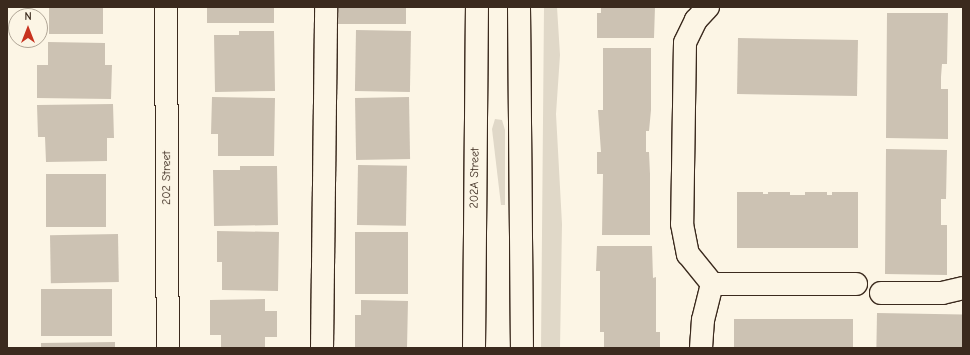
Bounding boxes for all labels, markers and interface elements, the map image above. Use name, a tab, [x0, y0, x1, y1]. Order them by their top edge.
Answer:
north arrow	[8, 8, 48, 48]
text: N	[24, 10, 32, 23]
street label: 202A Street	[467, 147, 483, 209]
street label: 202 Street	[160, 151, 174, 205]

